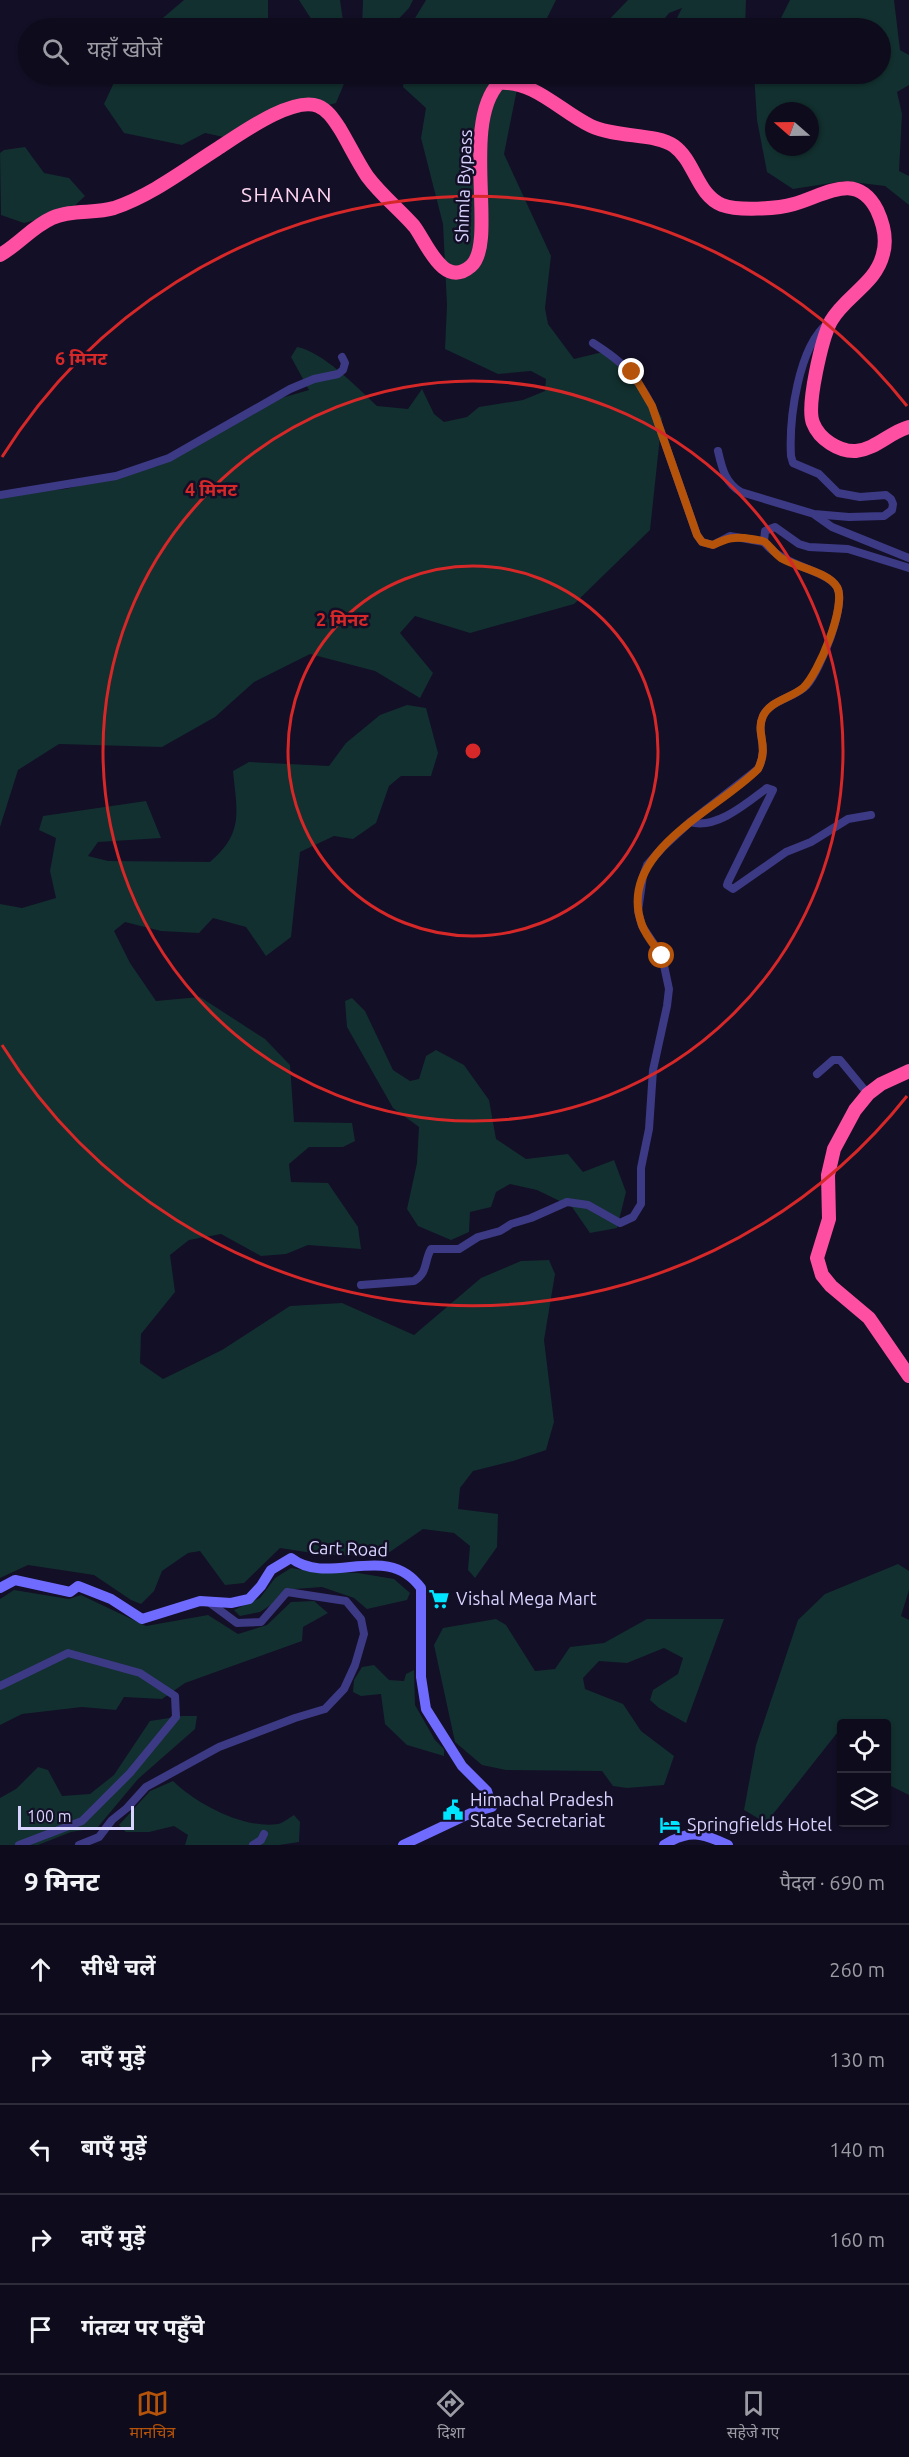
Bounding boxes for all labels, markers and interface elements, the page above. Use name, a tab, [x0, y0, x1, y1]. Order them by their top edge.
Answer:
search box	[18, 18, 891, 84]
icon: search	[39, 35, 72, 68]
text: यहाँ खोजें	[87, 36, 162, 61]
north arrow	[765, 102, 819, 156]
street label: Shimla Bypass	[451, 129, 475, 243]
district label: SHANAN	[241, 182, 333, 206]
text: 6 मिनट	[55, 348, 107, 368]
route end	[618, 358, 644, 384]
text: 4 मिनट	[185, 479, 237, 499]
text: 2 मिनट	[316, 609, 368, 629]
centre of rings	[463, 741, 483, 761]
route start	[648, 942, 674, 968]
street label: Cart Road	[308, 1537, 388, 1559]
supermarket icon: Vishal Mega Mart	[427, 1587, 451, 1611]
place label: Vishal Mega Mart	[456, 1588, 597, 1608]
map controls	[837, 1719, 891, 1827]
button: locate	[837, 1719, 891, 1773]
button: layers	[837, 1773, 891, 1827]
place label: Himachal Pradesh State Secretariat	[470, 1789, 614, 1830]
public building icon: Himachal Pradesh State Secretariat	[441, 1798, 465, 1822]
scale bar	[18, 1803, 134, 1830]
text: 100 m	[27, 1807, 72, 1825]
hotel icon: Springfields Hotel	[658, 1813, 682, 1837]
place label: Springfields Hotel	[687, 1814, 832, 1834]
text: 9 मिनट	[24, 1867, 99, 1896]
text: पैदल · 690 m	[780, 1871, 885, 1894]
icon: ahead	[24, 1953, 57, 1986]
text: सीधे चलें	[81, 1954, 156, 1979]
text: 260 m	[829, 1958, 885, 1981]
icon: right	[24, 2043, 57, 2076]
text: दाएँ मुड़ें	[81, 2044, 145, 2069]
text: 130 m	[829, 2048, 885, 2071]
icon: left	[24, 2133, 57, 2166]
text: बाएँ मुड़ें	[81, 2134, 147, 2159]
text: 140 m	[829, 2138, 885, 2161]
icon: right	[24, 2223, 57, 2256]
text: दाएँ मुड़ें	[81, 2224, 145, 2249]
text: 160 m	[829, 2228, 885, 2251]
icon: arrive	[24, 2313, 57, 2346]
text: गंतव्य पर पहुँचे	[81, 2314, 205, 2339]
tab: मानचित्र	[130, 2387, 175, 2445]
tab: दिशा	[434, 2387, 467, 2445]
tab: सहेजे गए	[727, 2387, 779, 2445]

